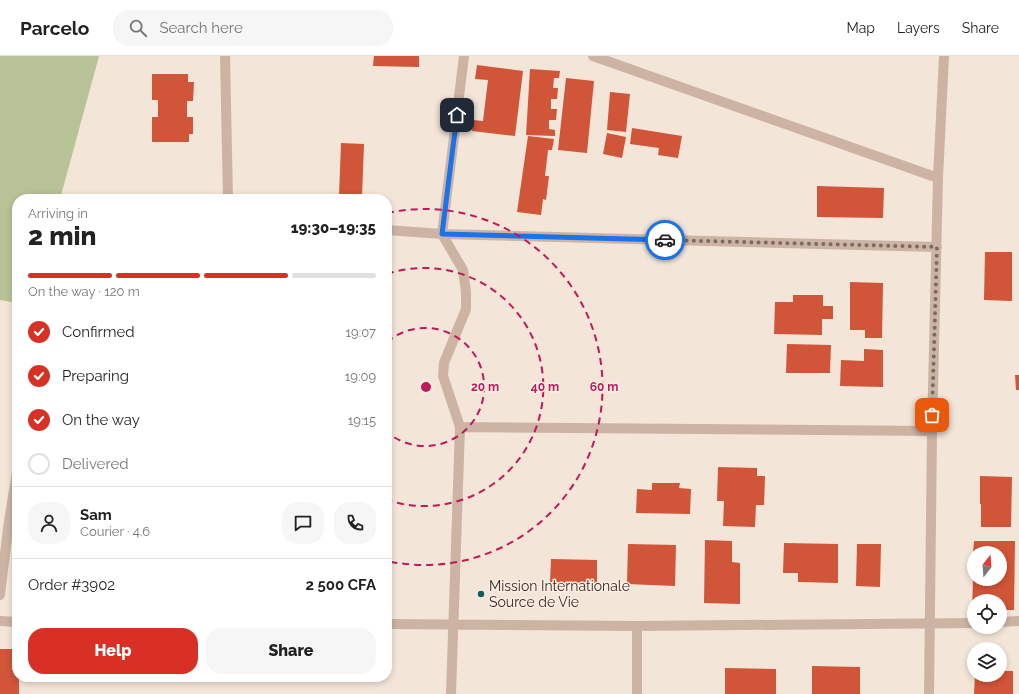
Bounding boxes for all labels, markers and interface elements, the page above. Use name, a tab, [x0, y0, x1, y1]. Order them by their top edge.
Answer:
search box	[113, 10, 393, 46]
text: Parcelo	[20, 17, 89, 39]
icon: search	[127, 17, 149, 39]
text: Search here	[159, 19, 243, 37]
text: Map	[847, 20, 875, 36]
text: Layers	[897, 20, 940, 36]
text: Share	[962, 20, 999, 36]
pin	[440, 98, 474, 132]
icon: home	[446, 104, 468, 126]
text: Arriving in	[28, 206, 88, 221]
text: 19:30–19:35	[291, 219, 376, 237]
courier	[645, 220, 685, 260]
text: 2 min	[28, 221, 96, 251]
icon: car	[654, 229, 676, 251]
text: On the way · 120 m	[28, 284, 140, 299]
icon: check	[28, 321, 50, 343]
text: Confirmed	[62, 323, 135, 341]
text: 19:07	[346, 325, 376, 340]
icon: check	[28, 365, 50, 387]
text: Preparing	[62, 367, 129, 385]
text: 19:09	[345, 369, 376, 384]
centre of rings	[419, 380, 433, 394]
text: 20 m	[471, 380, 499, 394]
text: 40 m	[531, 380, 559, 394]
text: 60 m	[590, 380, 618, 394]
pin	[915, 398, 949, 432]
icon: bag	[921, 404, 943, 426]
icon: check	[28, 409, 50, 431]
text: On the way	[62, 411, 140, 429]
text: 19:15	[348, 413, 376, 428]
text: Delivered	[62, 455, 129, 473]
button: person	[28, 502, 70, 544]
button: chat	[282, 502, 324, 544]
button: phone	[334, 502, 376, 544]
text: Sam	[80, 506, 112, 524]
text: Courier · 4.6	[80, 524, 150, 539]
north arrow	[967, 546, 1007, 586]
map controls	[967, 546, 1007, 682]
text: Order #3902	[28, 576, 115, 594]
text: 2 500 CFA	[305, 576, 376, 594]
place label: Mission Internationale Source de Vie	[489, 578, 630, 610]
marker: Mission Internationale Source de Vie	[476, 589, 486, 599]
button: locate	[967, 594, 1007, 634]
button: Help	[28, 628, 198, 674]
button: Share	[206, 628, 376, 674]
button: layers	[967, 642, 1007, 682]

